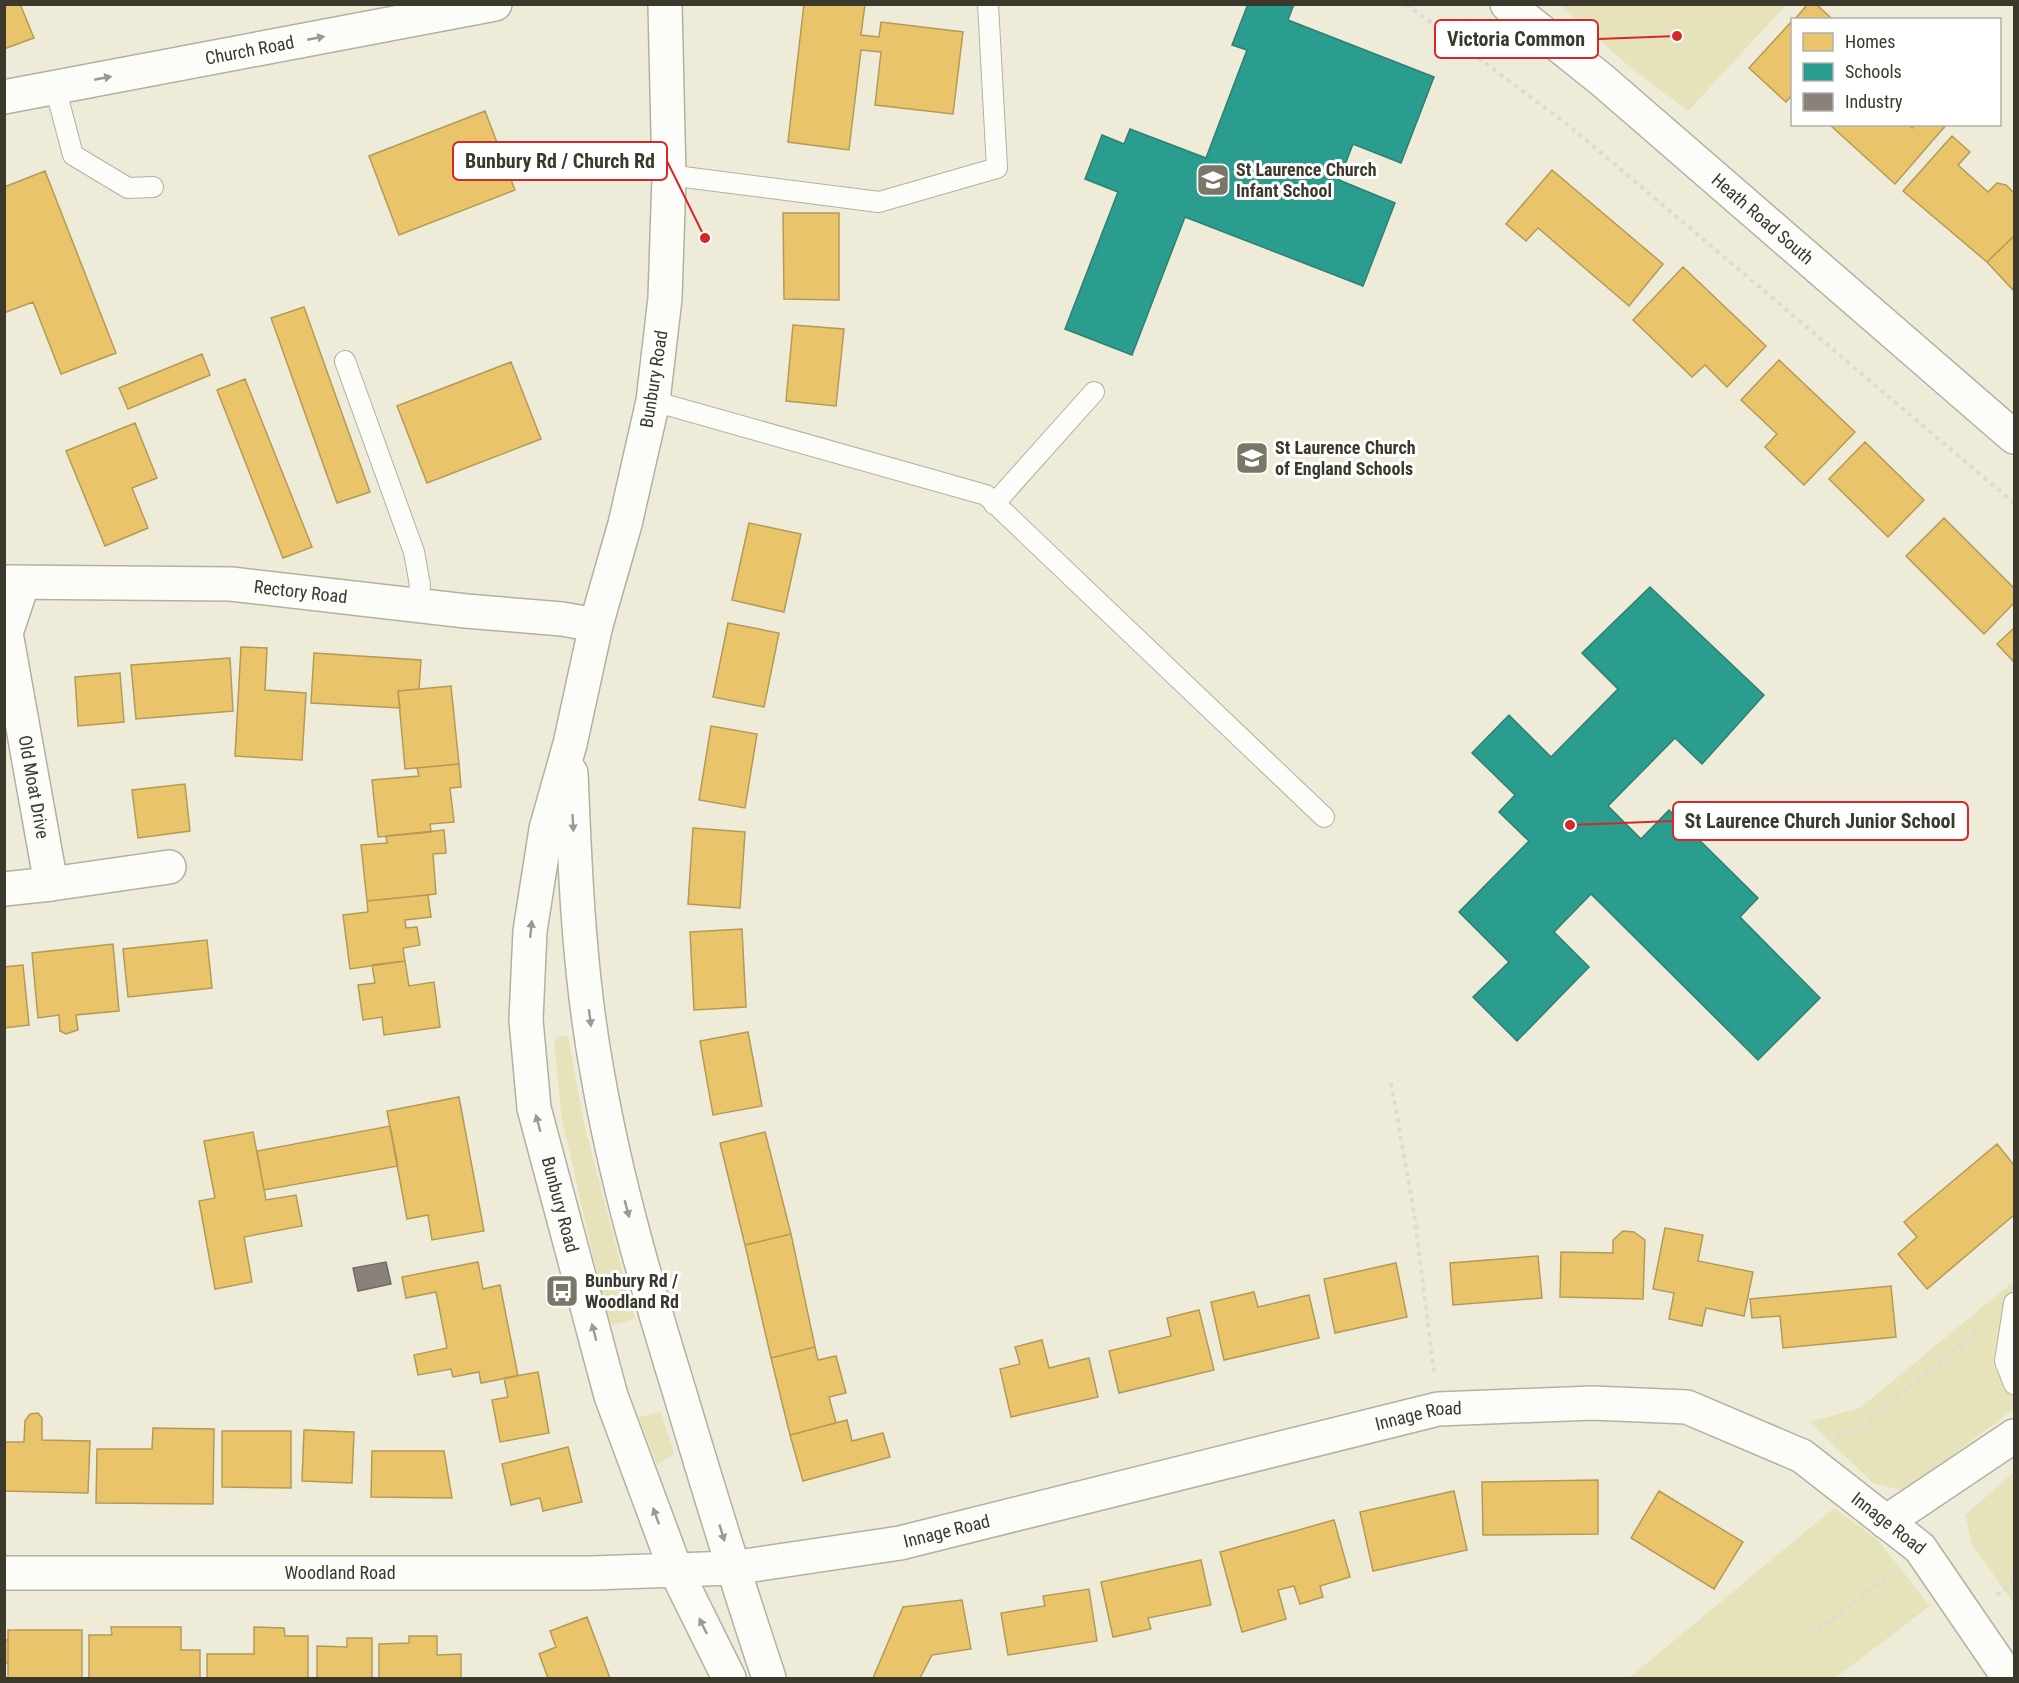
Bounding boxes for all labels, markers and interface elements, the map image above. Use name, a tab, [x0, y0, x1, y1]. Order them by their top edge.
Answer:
legend	[1791, 18, 2001, 126]
callout: Victoria Common	[1435, 20, 1598, 58]
text: Victoria Common	[1447, 27, 1585, 51]
street label: Church Road	[203, 31, 296, 69]
text: Homes	[1845, 31, 1895, 52]
one-way arrow	[306, 33, 325, 42]
text: Schools	[1845, 61, 1902, 82]
one-way arrow	[94, 73, 113, 82]
text: Industry	[1845, 91, 1903, 112]
callout: Bunbury Rd / Church Rd	[453, 142, 667, 180]
text: Bunbury Rd / Church Rd	[465, 149, 655, 173]
place label: St Laurence Church Infant School	[1236, 159, 1377, 201]
school or university icon: St Laurence Church Infant School	[1195, 162, 1231, 198]
street label: Heath Road South	[1708, 169, 1818, 268]
street label: Bunbury Road	[635, 329, 672, 429]
place label: St Laurence Church of England Schools	[1275, 437, 1416, 479]
school or university icon: St Laurence Church of England Schools	[1234, 440, 1270, 476]
street label: Rectory Road	[253, 576, 348, 607]
street label: Old Moat Drive	[15, 733, 54, 840]
callout: St Laurence Church Junior School	[1673, 802, 1968, 840]
text: St Laurence Church Junior School	[1684, 809, 1956, 833]
one-way arrow	[568, 814, 578, 833]
one-way arrow	[526, 920, 536, 939]
one-way arrow	[585, 1008, 595, 1027]
one-way arrow	[533, 1114, 542, 1132]
street label: Bunbury Road	[538, 1154, 583, 1255]
one-way arrow	[623, 1200, 632, 1218]
place label: Bunbury Rd / Woodland Rd	[585, 1270, 679, 1312]
bus stop icon: Bunbury Rd / Woodland Rd	[544, 1273, 580, 1309]
one-way arrow	[589, 1323, 598, 1341]
street label: Innage Road	[1373, 1397, 1462, 1434]
street label: Innage Road	[1847, 1488, 1930, 1558]
one-way arrow	[651, 1507, 661, 1525]
street label: Innage Road	[901, 1510, 992, 1552]
one-way arrow	[718, 1524, 727, 1542]
street label: Woodland Road	[284, 1562, 396, 1583]
one-way arrow	[699, 1617, 709, 1635]

